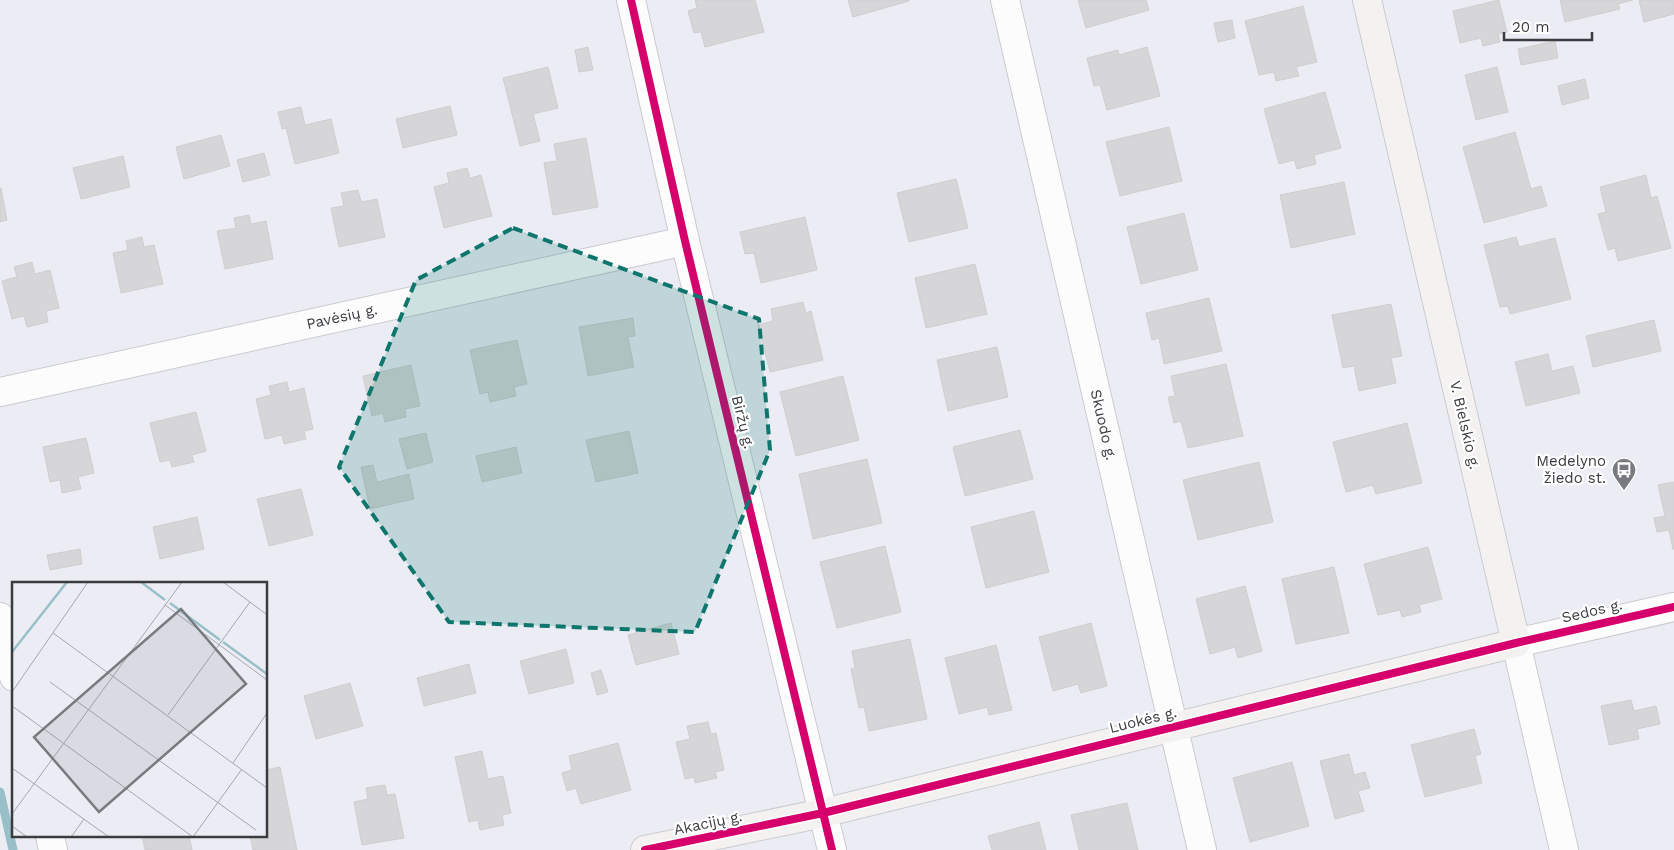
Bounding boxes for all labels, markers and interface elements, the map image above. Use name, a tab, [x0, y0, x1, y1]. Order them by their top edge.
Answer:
scale bar	[1504, 10, 1592, 42]
text: 20 m	[1512, 18, 1550, 36]
street label: Pavėsių g.	[305, 300, 379, 333]
street label: V. Bielskio g.	[1446, 379, 1484, 471]
street label: Skuodo g.	[1087, 388, 1120, 462]
street label: Biržų g.	[728, 393, 758, 451]
place label: Medelyno žiedo st.	[1536, 452, 1606, 487]
bus stop icon: Medelyno žiedo st.	[1611, 457, 1637, 491]
inset map	[12, 582, 268, 838]
street label: Sedos g.	[1560, 595, 1624, 627]
street label: Luokės g.	[1107, 703, 1179, 737]
street label: Akacijų g.	[672, 807, 744, 839]

